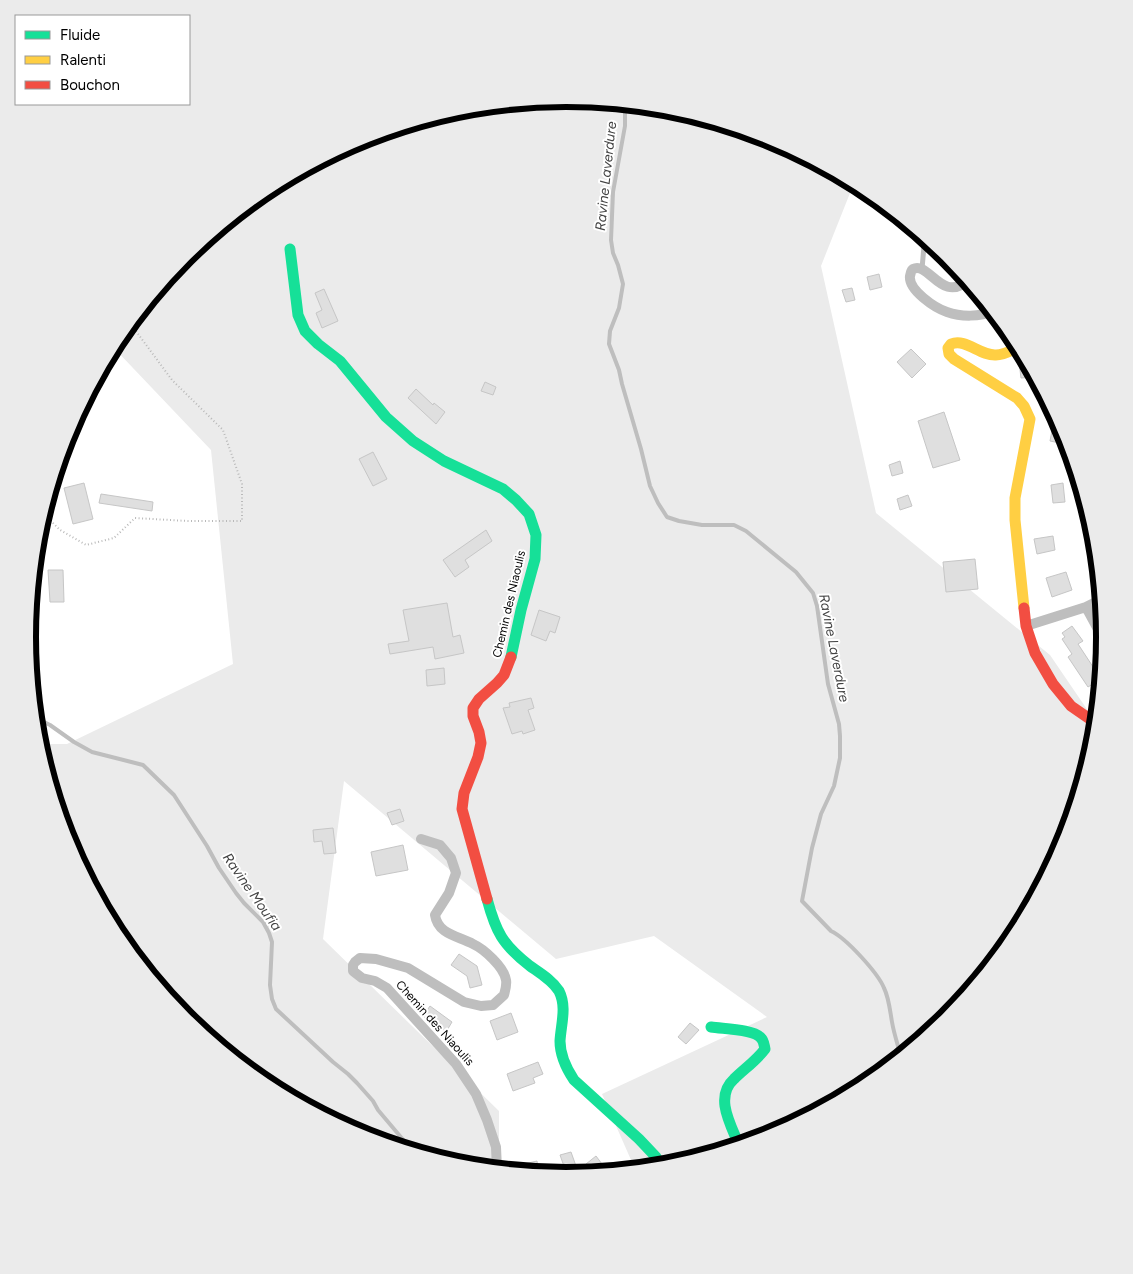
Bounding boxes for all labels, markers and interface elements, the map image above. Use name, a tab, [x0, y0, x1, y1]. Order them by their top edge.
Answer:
legend	[15, 15, 190, 105]
text: Fluide	[60, 26, 100, 44]
text: Ralenti	[60, 51, 106, 69]
text: Bouchon	[60, 76, 120, 94]
water label: Ravine Laverdure	[592, 120, 620, 232]
street label: Chemin des Niaoulis	[490, 549, 528, 659]
water label: Ravine Laverdure	[815, 592, 853, 704]
water label: Ravine Moufia	[219, 850, 285, 934]
street label: Chemin des Niaoulis	[393, 978, 477, 1069]

